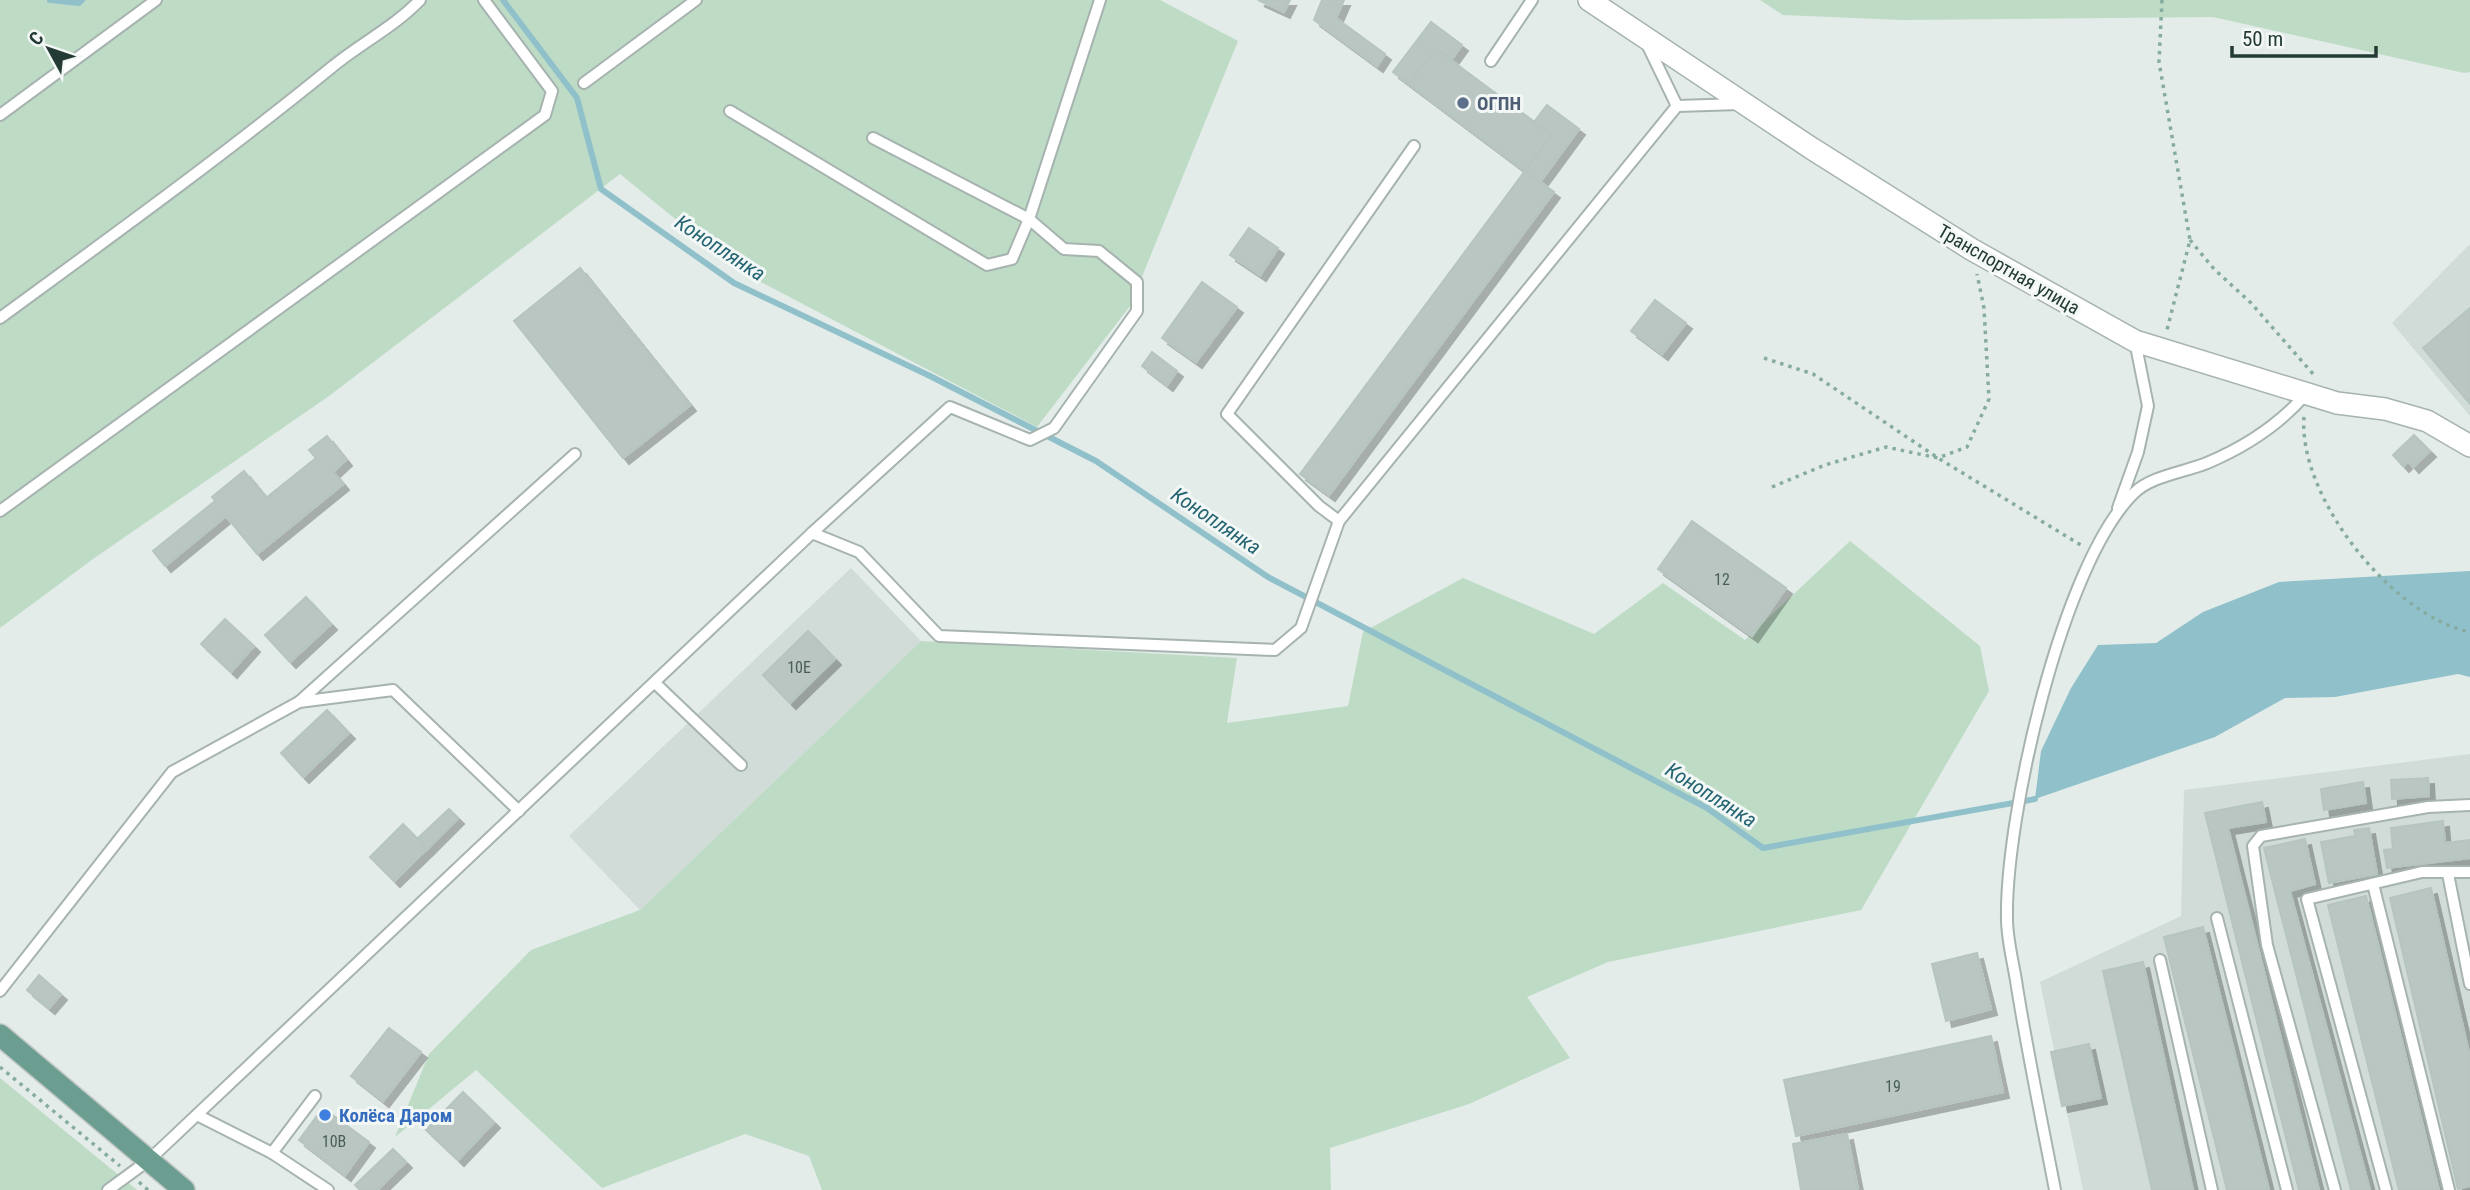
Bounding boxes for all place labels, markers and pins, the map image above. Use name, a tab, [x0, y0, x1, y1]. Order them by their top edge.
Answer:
place label: ОГПН	[1477, 92, 1521, 115]
marker: ОГПН	[1455, 95, 1471, 111]
place label: Колёса Даром	[339, 1104, 452, 1127]
marker: Колёса Даром	[317, 1107, 333, 1123]

